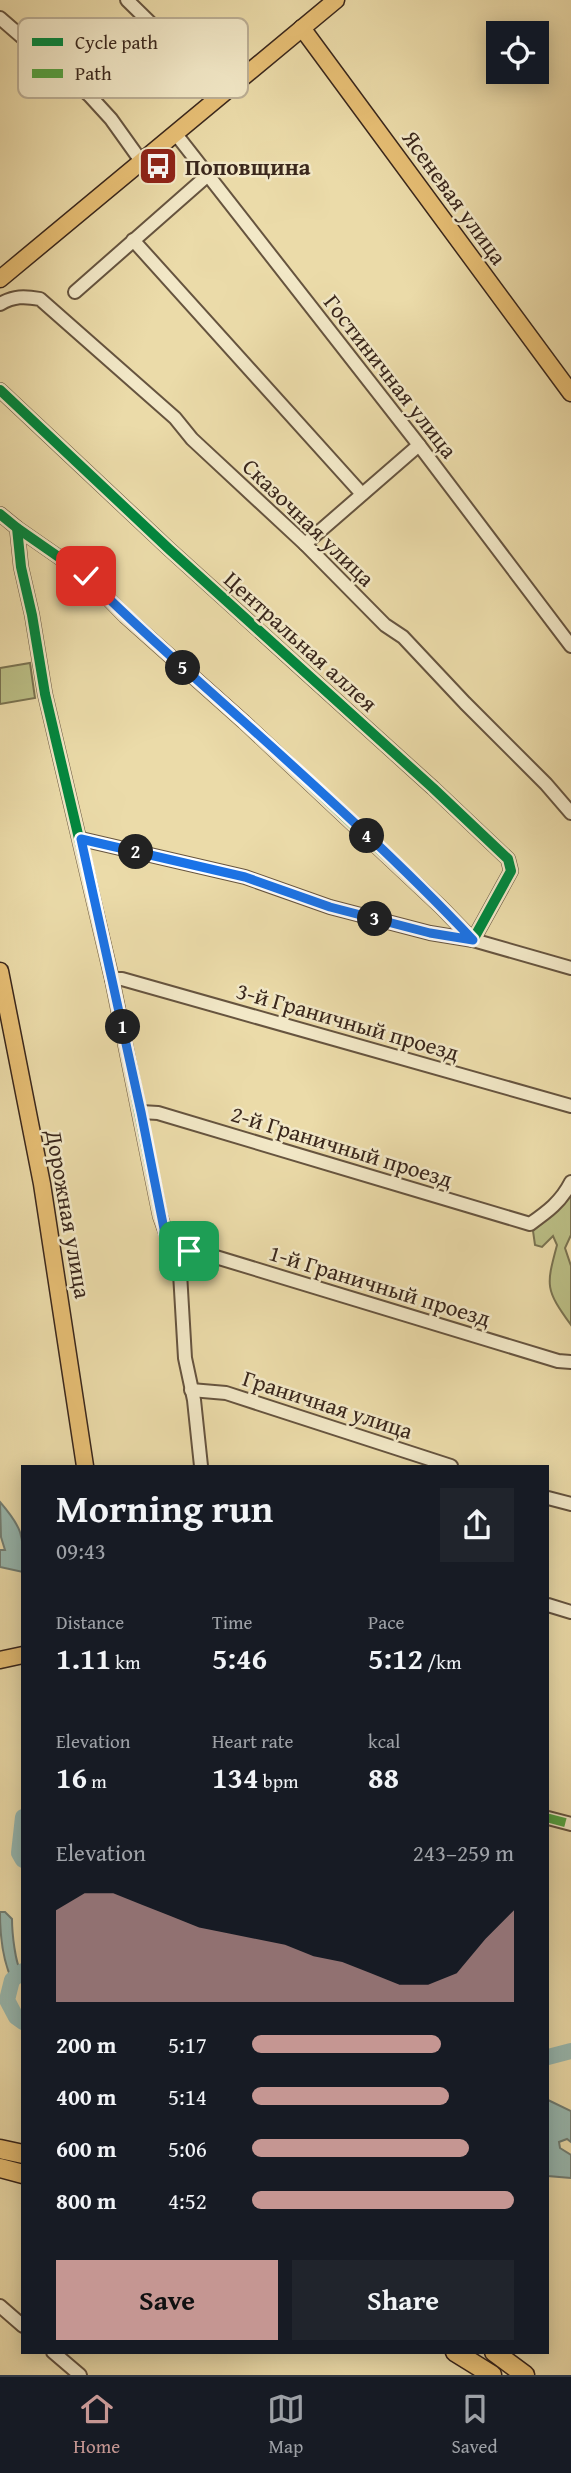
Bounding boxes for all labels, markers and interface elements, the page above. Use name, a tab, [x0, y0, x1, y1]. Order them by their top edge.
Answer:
legend	[18, 18, 248, 98]
map controls	[486, 21, 549, 84]
button: locate	[486, 21, 549, 84]
text: Cycle path	[75, 28, 158, 56]
text: Path	[75, 59, 112, 87]
street label: Ясеневая улица	[394, 122, 515, 271]
bus stop icon: Поповщина	[137, 145, 179, 187]
place label: Поповщина	[185, 150, 311, 183]
street label: Гостиничная улица	[316, 287, 466, 465]
street label: Сказочная улица	[235, 450, 383, 594]
pin	[56, 546, 116, 606]
icon: check	[67, 557, 105, 595]
street label: Центральная аллея	[217, 563, 385, 719]
pin: 5	[166, 650, 200, 686]
text: 5	[178, 653, 187, 681]
pin: 4	[350, 818, 384, 854]
text: 4	[362, 821, 371, 849]
pin: 2	[118, 834, 154, 870]
text: 2	[131, 837, 140, 865]
pin: 3	[358, 902, 392, 936]
text: 3	[370, 904, 379, 932]
street label: 3-й Граничный проезд	[233, 973, 464, 1069]
pin: 1	[106, 1010, 140, 1044]
text: 1	[118, 1012, 127, 1040]
street label: 2-й Граничный проезд	[227, 1097, 457, 1196]
street label: Дорожная улица	[38, 1126, 100, 1301]
pin	[159, 1221, 219, 1281]
icon: arrive	[170, 1232, 208, 1270]
street label: 1-й Граничный проезд	[265, 1236, 495, 1335]
street label: Граничная улица	[239, 1361, 417, 1447]
text: Morning run	[56, 1480, 273, 1536]
button: share	[440, 1488, 514, 1562]
text: 09:43	[56, 1534, 106, 1567]
text: Distance	[56, 1608, 124, 1636]
text: Time	[212, 1608, 252, 1636]
text: Pace	[368, 1608, 405, 1636]
text: 1.11	[56, 1636, 111, 1680]
text: 5:46	[212, 1636, 267, 1680]
text: 5:12	[368, 1636, 423, 1680]
text: km	[111, 1648, 140, 1676]
text: /km	[423, 1648, 461, 1676]
text: Elevation	[56, 1727, 130, 1755]
text: Heart rate	[212, 1727, 293, 1755]
text: kcal	[368, 1727, 400, 1755]
text: 16	[56, 1755, 87, 1799]
text: 134	[212, 1755, 259, 1799]
text: 88	[368, 1755, 399, 1799]
text: m	[87, 1767, 107, 1795]
text: bpm	[259, 1767, 298, 1795]
text: Elevation	[56, 1836, 146, 1869]
text: 243–259 m	[413, 1836, 514, 1869]
text: 200 m	[56, 2028, 117, 2061]
text: 5:17	[168, 2028, 207, 2061]
text: 400 m	[56, 2080, 117, 2113]
text: 5:14	[168, 2080, 207, 2113]
text: 600 m	[56, 2132, 117, 2165]
text: 5:06	[168, 2132, 207, 2165]
text: 800 m	[56, 2184, 117, 2217]
text: 4:52	[168, 2184, 207, 2217]
button: Save	[56, 2260, 278, 2340]
button: Share	[292, 2260, 514, 2340]
tab: Home	[73, 2390, 120, 2460]
tab: Map	[267, 2390, 305, 2460]
tab: Saved	[452, 2390, 498, 2460]

